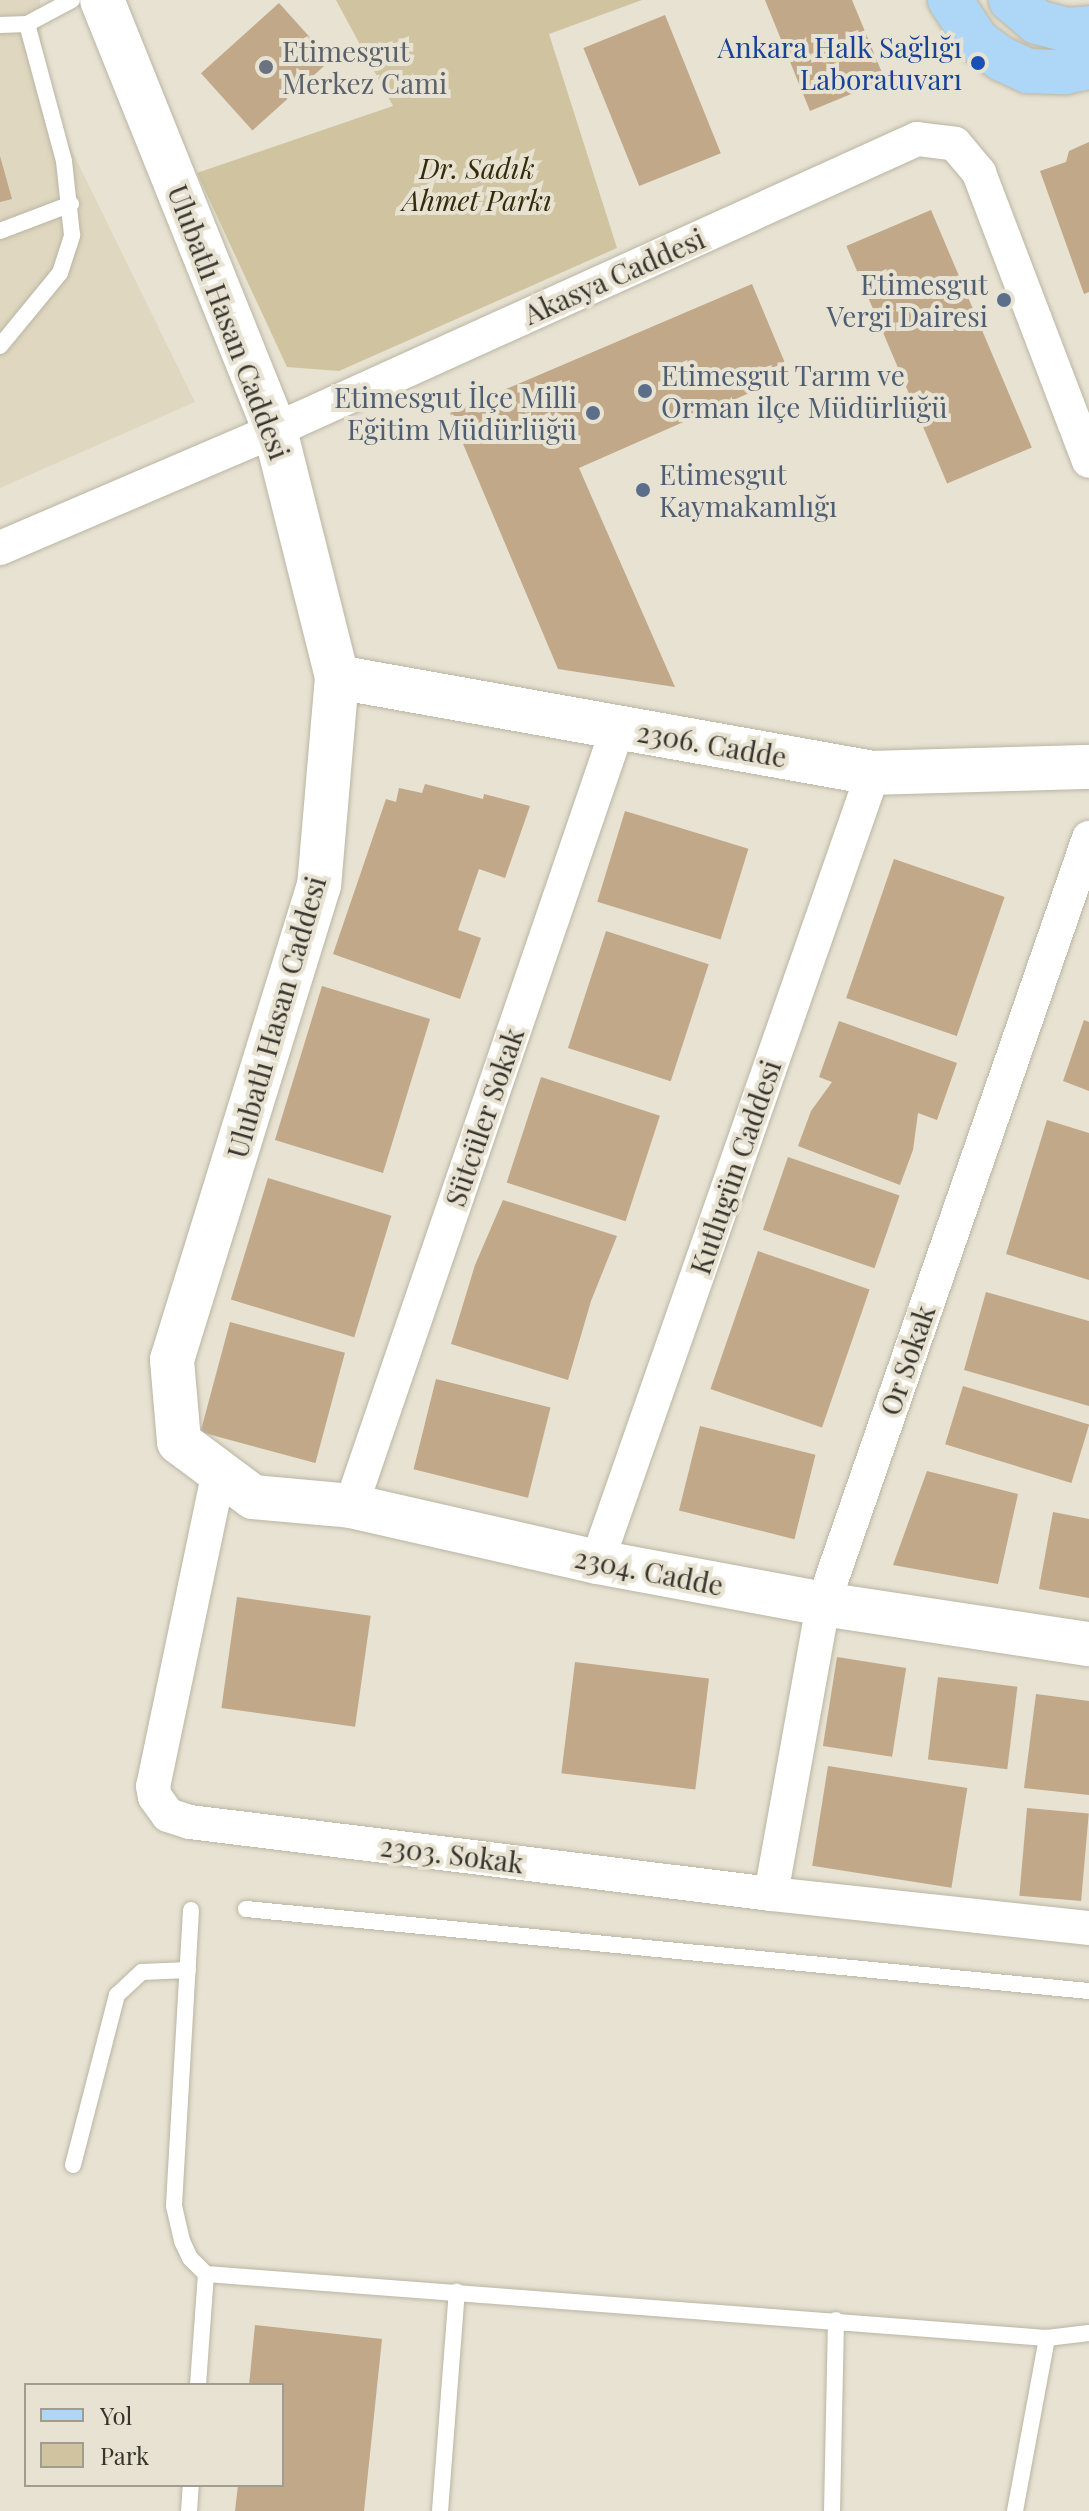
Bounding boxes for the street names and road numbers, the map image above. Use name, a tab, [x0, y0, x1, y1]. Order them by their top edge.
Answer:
street label: Ulubatlı Hasan Caddesi	[161, 180, 297, 464]
street label: Akasya Caddesi	[518, 221, 710, 331]
street label: 2306. Cadde	[635, 714, 789, 774]
street label: Ulubatlı Hasan Caddesi	[220, 872, 332, 1162]
street label: Sütcüler Sokak	[438, 1023, 530, 1211]
street label: Kutlugün Caddesi	[683, 1056, 787, 1278]
street label: Or Sokak	[872, 1300, 942, 1420]
street label: 2304. Cadde	[572, 1540, 726, 1602]
street label: 2303. Sokak	[378, 1829, 526, 1879]

